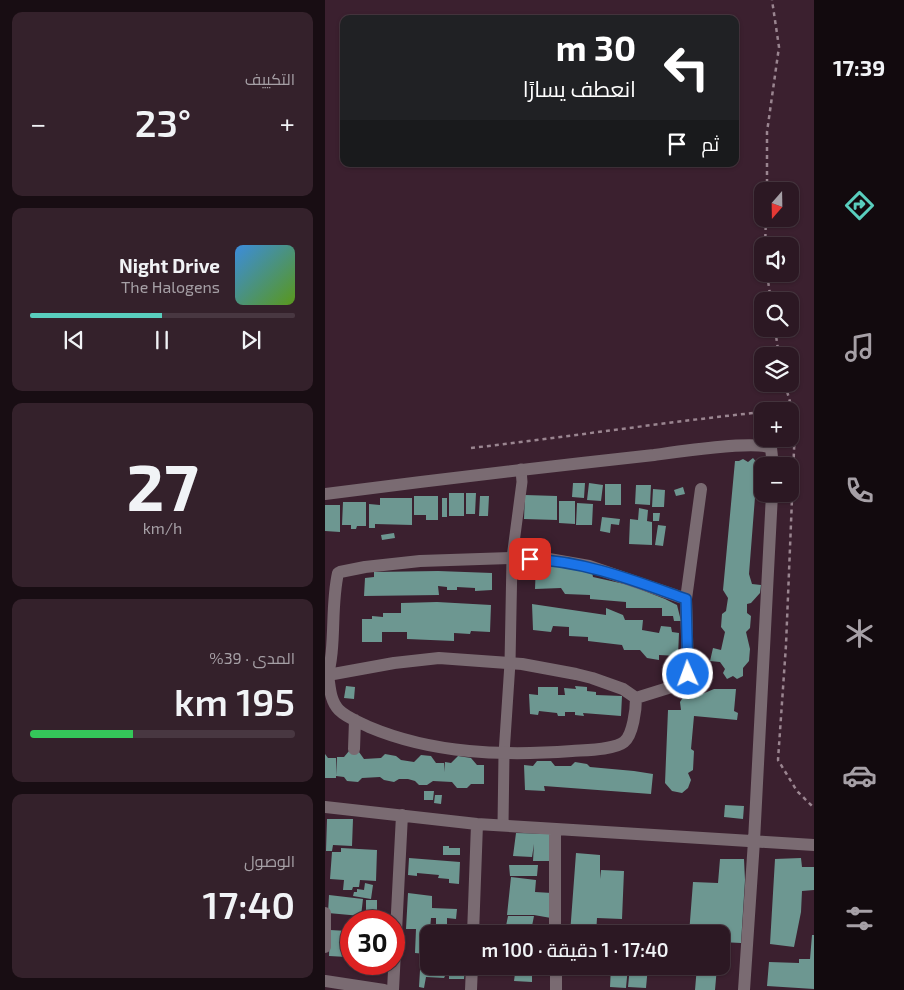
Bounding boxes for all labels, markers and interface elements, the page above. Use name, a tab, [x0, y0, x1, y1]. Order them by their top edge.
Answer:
text: 30 m	[556, 26, 636, 68]
icon: left	[654, 35, 719, 100]
text: 17:39	[833, 54, 885, 80]
text: التكييف	[245, 69, 295, 88]
text: انعطف يسارًا	[523, 75, 636, 101]
text: 23°	[135, 99, 191, 145]
text: −	[30, 106, 46, 140]
text: +	[280, 106, 295, 140]
icon: arrive	[663, 130, 691, 158]
text: ثم	[701, 132, 719, 155]
north arrow	[754, 182, 799, 228]
map controls	[754, 182, 799, 502]
icon: directions	[842, 188, 877, 223]
button: sound	[754, 237, 799, 282]
text: Night Drive	[119, 254, 220, 277]
text: The Halogens	[121, 277, 220, 296]
button: search	[754, 292, 799, 337]
icon: previous	[60, 326, 88, 354]
icon: pause	[148, 326, 176, 354]
icon: next	[237, 326, 265, 354]
icon: music	[842, 330, 877, 365]
button: layers	[754, 347, 799, 392]
button: +	[754, 402, 799, 447]
text: 27	[126, 446, 199, 524]
button: −	[754, 457, 799, 502]
icon: phone	[842, 473, 877, 508]
text: km/h	[143, 518, 182, 537]
pin	[509, 538, 551, 580]
icon: arrive	[516, 545, 544, 573]
icon: climate	[842, 616, 877, 651]
position arrow	[661, 647, 713, 699]
text: المدى · 39%	[209, 648, 295, 667]
text: 195 km	[174, 678, 295, 724]
icon: car	[842, 758, 877, 793]
text: الوصول	[244, 851, 295, 870]
text: 17:40	[203, 881, 295, 927]
icon: filters	[842, 901, 877, 936]
speed limit sign: 30	[340, 910, 405, 975]
text: 17:40 · 1 دقيقة · 100 m	[481, 938, 669, 961]

